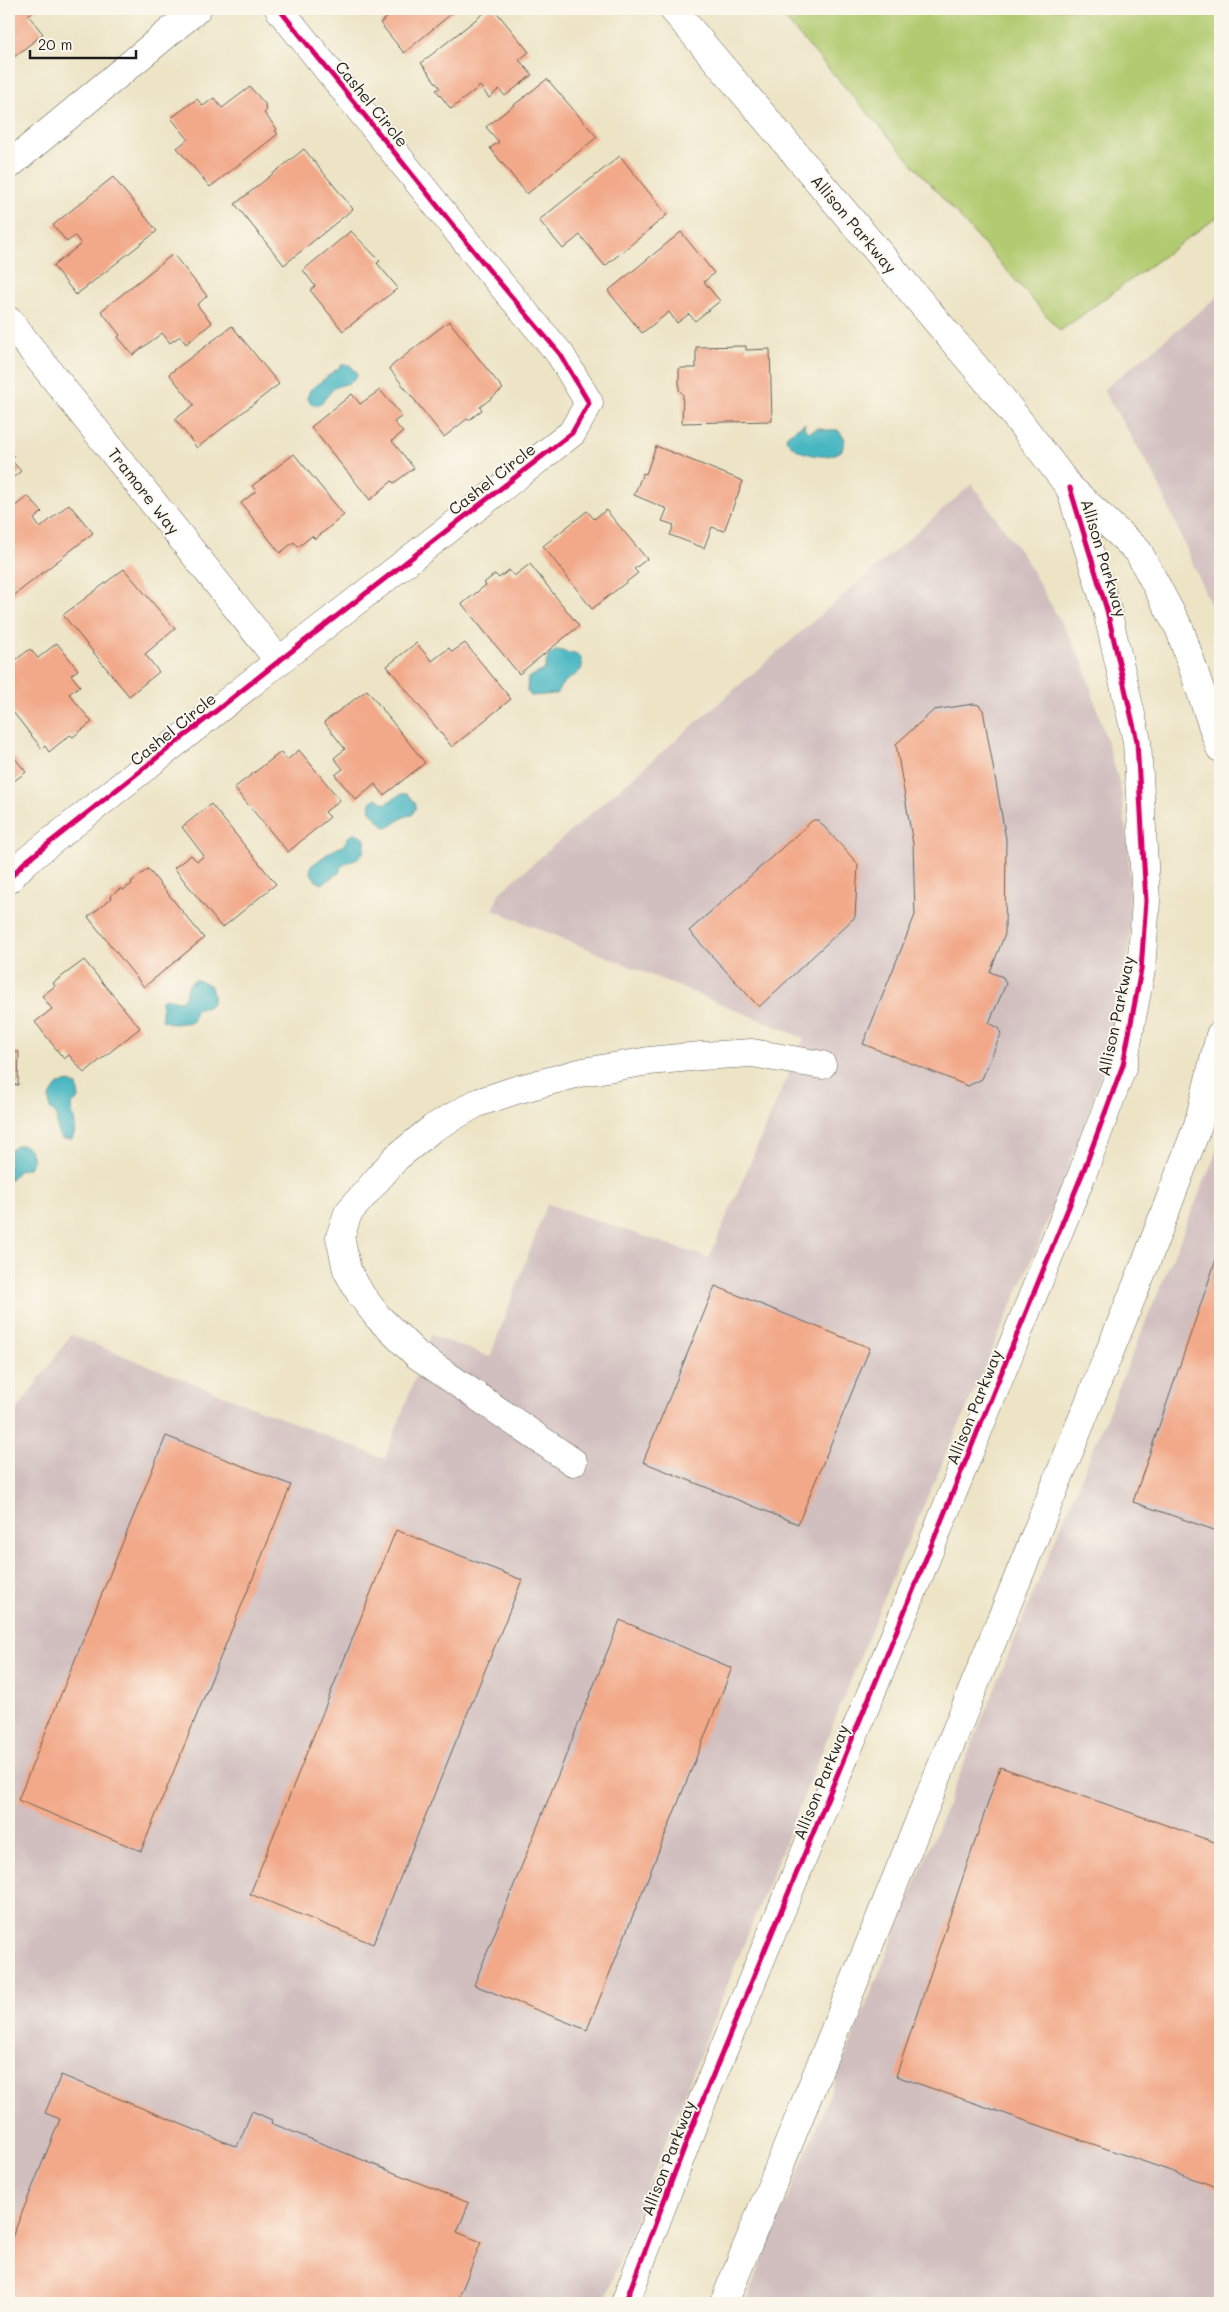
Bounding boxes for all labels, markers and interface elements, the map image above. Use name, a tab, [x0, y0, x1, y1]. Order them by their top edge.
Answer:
scale bar	[30, 28, 136, 60]
text: 20 m	[38, 34, 72, 54]
street label: Cashel Circle	[331, 56, 414, 151]
street label: Allison Parkway	[807, 170, 902, 277]
street label: Cashel Circle	[444, 438, 539, 519]
street label: Tramore Way	[104, 443, 185, 538]
street label: Allison Parkway	[1077, 496, 1132, 619]
street label: Cashel Circle	[125, 687, 220, 770]
street label: Allison Parkway	[1093, 954, 1138, 1078]
street label: Allison Parkway	[941, 1346, 1006, 1467]
street label: Allison Parkway	[788, 1721, 853, 1842]
street label: Allison Parkway	[636, 2097, 699, 2219]

